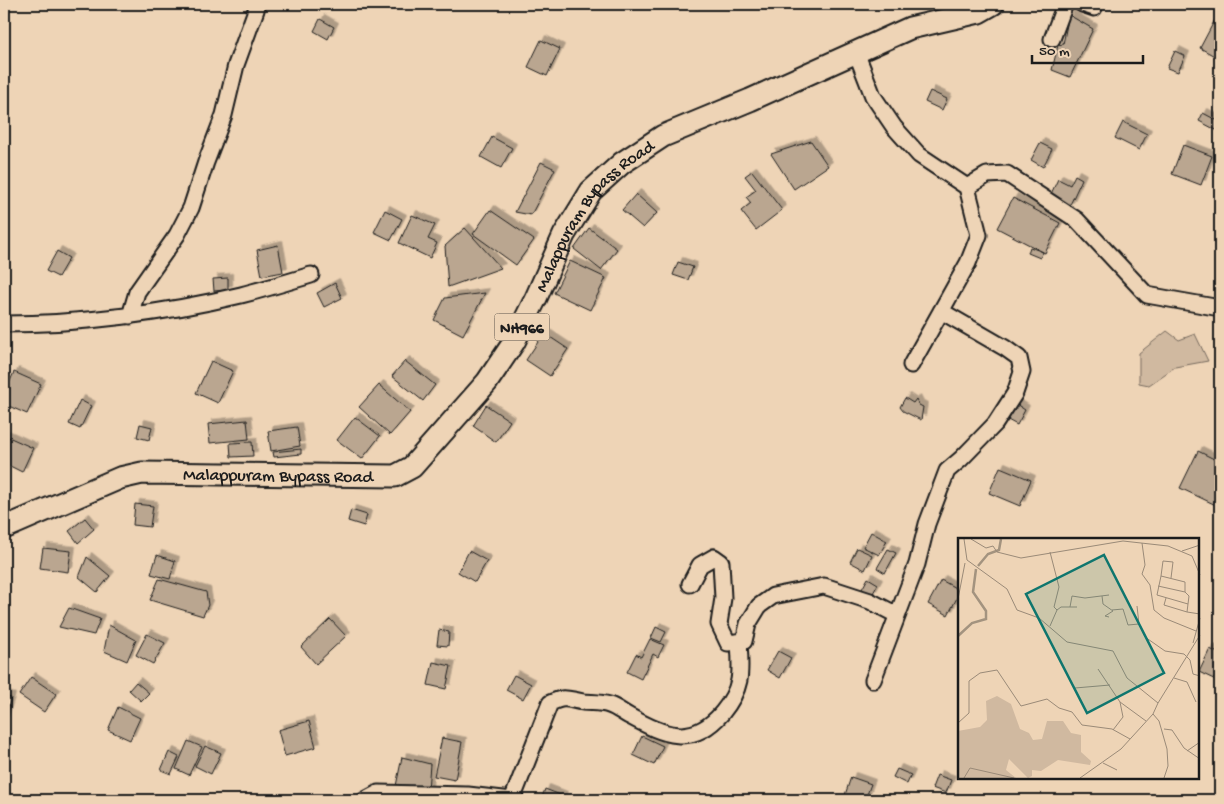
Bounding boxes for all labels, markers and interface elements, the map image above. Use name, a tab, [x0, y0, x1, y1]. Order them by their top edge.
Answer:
scale bar	[1032, 32, 1143, 64]
text: 50 m	[1039, 43, 1070, 61]
street label: Malappuram Bypass Road	[532, 136, 660, 296]
road number: NH966	[494, 314, 550, 341]
street label: Malappuram Bypass Road	[183, 465, 375, 489]
inset map	[958, 538, 1199, 779]

